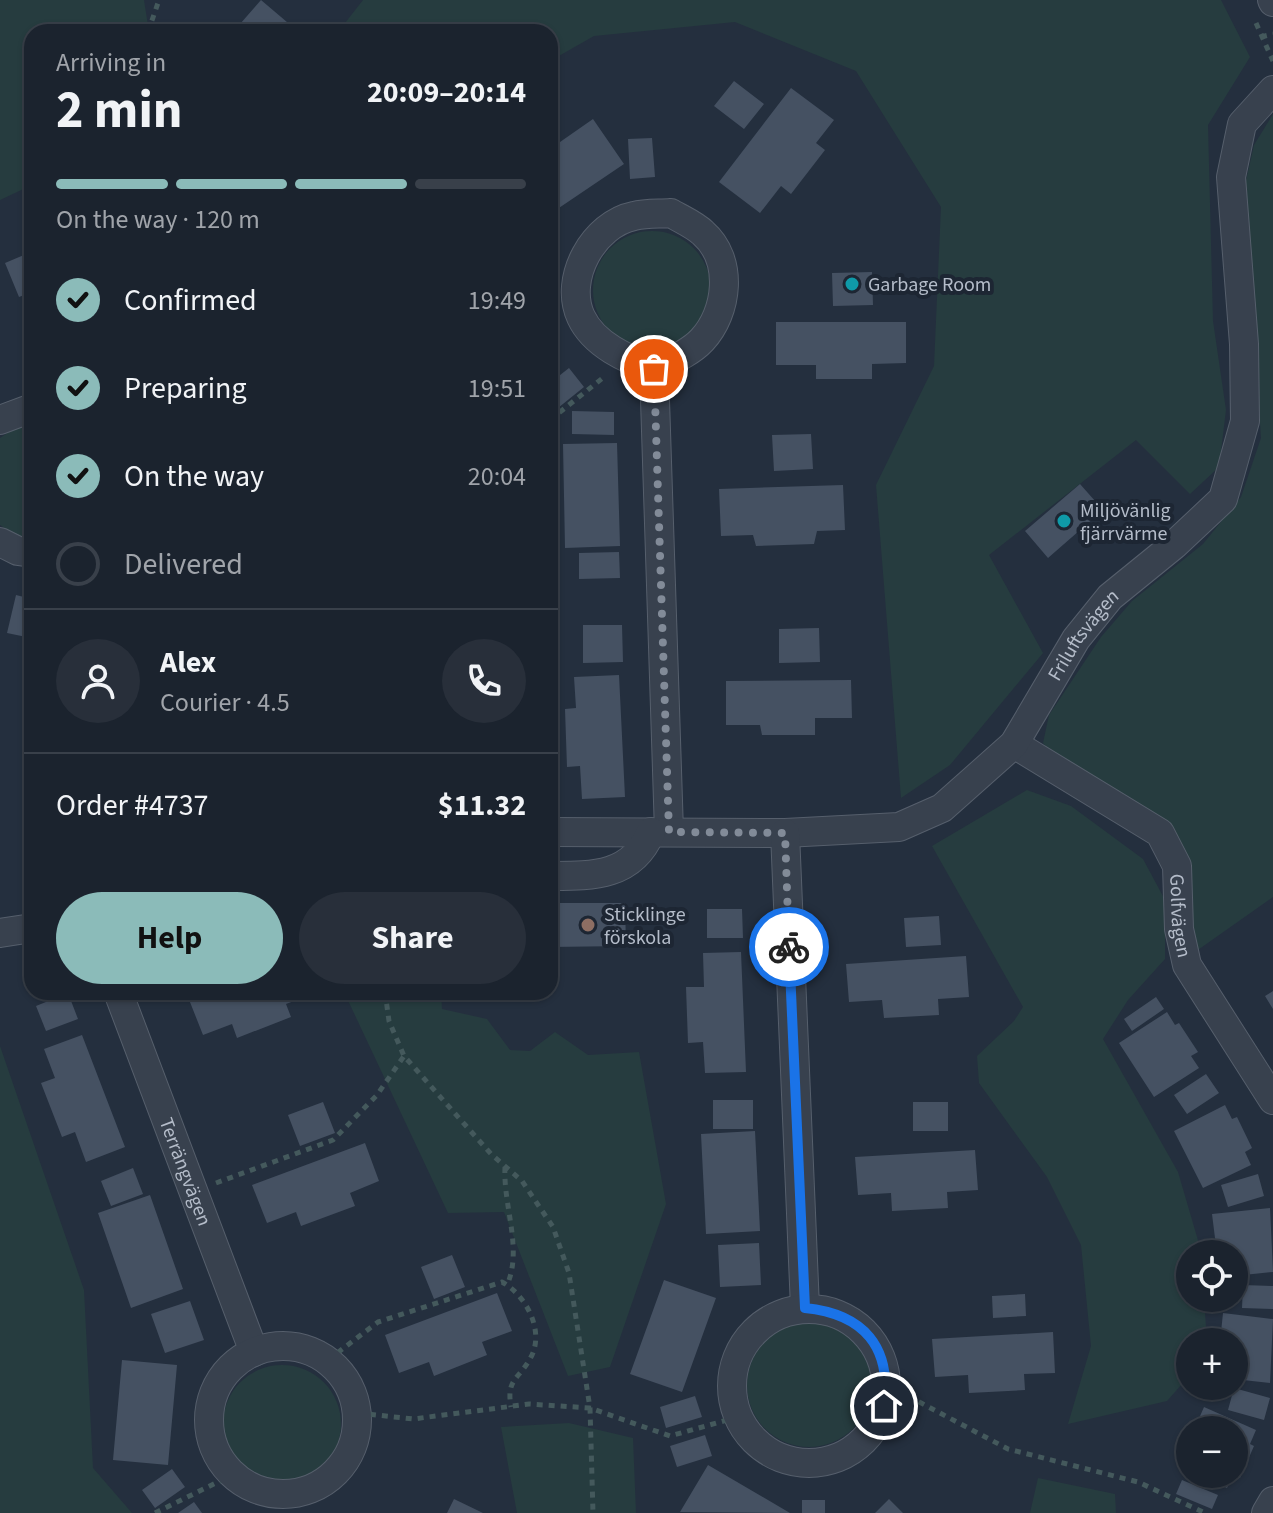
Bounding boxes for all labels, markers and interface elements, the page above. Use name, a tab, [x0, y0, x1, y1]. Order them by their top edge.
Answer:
text: Arriving in	[56, 44, 166, 81]
text: 20:09–20:14	[367, 71, 526, 114]
text: 2 min	[56, 74, 183, 148]
text: On the way · 120 m	[56, 201, 260, 238]
place label: Garbage Room	[868, 271, 991, 299]
marker: Garbage Room	[843, 275, 861, 293]
icon: check	[56, 278, 100, 322]
text: Confirmed	[124, 279, 257, 322]
text: 19:49	[468, 282, 526, 319]
pin	[620, 335, 688, 403]
icon: bag	[632, 347, 676, 391]
icon: check	[56, 366, 100, 410]
text: Preparing	[124, 367, 247, 410]
text: 19:51	[468, 370, 526, 407]
icon: check	[56, 454, 100, 498]
text: On the way	[124, 455, 264, 498]
text: 20:04	[468, 458, 526, 495]
place label: Miljövänlig fjärrvärme	[1080, 497, 1171, 548]
marker: Miljövänlig fjärrvärme	[1055, 512, 1073, 530]
text: Delivered	[124, 543, 243, 586]
street label: Friluftsvägen	[1041, 582, 1125, 686]
button: person	[56, 639, 140, 723]
button: phone	[442, 639, 526, 723]
text: Alex	[160, 641, 216, 684]
text: Courier · 4.5	[160, 684, 290, 721]
text: Order #4737	[56, 784, 209, 827]
text: $11.32	[438, 784, 526, 827]
street label: Golfvägen	[1162, 873, 1198, 960]
button: Help	[56, 892, 283, 984]
button: Share	[299, 892, 526, 984]
place label: Sticklinge förskola	[604, 901, 686, 952]
courier	[749, 907, 829, 987]
marker: Sticklinge förskola	[579, 916, 597, 934]
icon: bike	[767, 925, 811, 969]
street label: Terrängvägen	[152, 1114, 218, 1230]
map controls	[1176, 1240, 1248, 1488]
button: locate	[1176, 1240, 1248, 1312]
button: +	[1176, 1328, 1248, 1400]
pin	[850, 1372, 918, 1440]
icon: home	[862, 1384, 906, 1428]
button: −	[1176, 1416, 1248, 1488]

